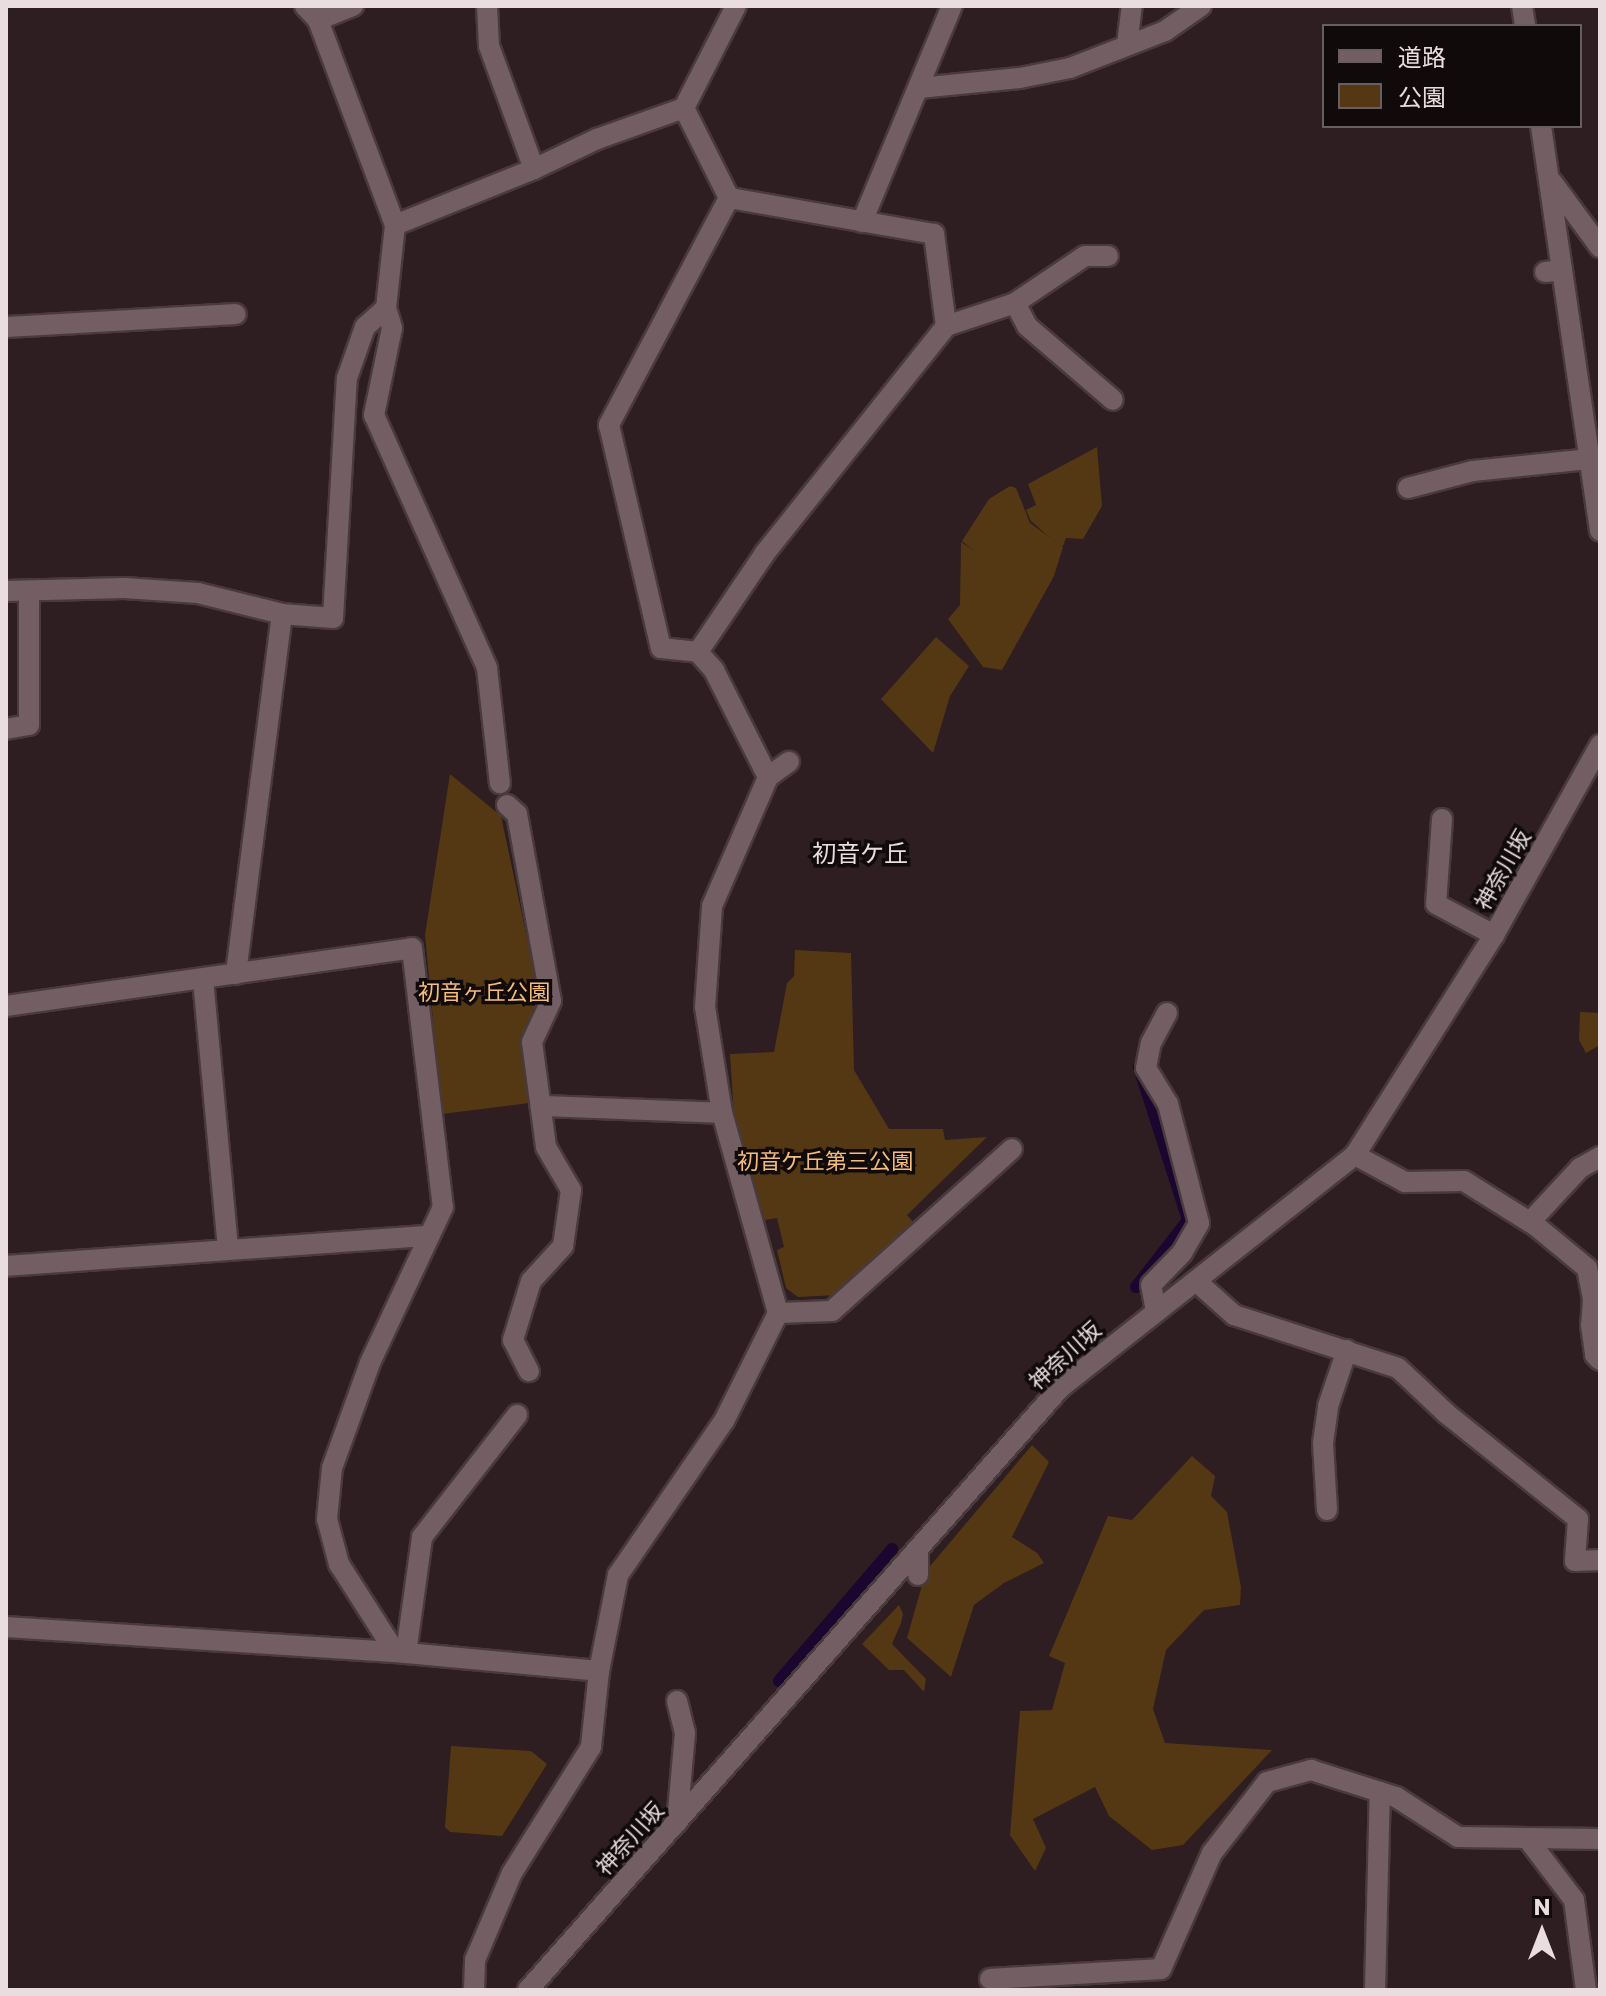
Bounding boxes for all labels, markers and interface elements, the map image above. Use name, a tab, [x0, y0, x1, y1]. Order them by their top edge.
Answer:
legend	[1322, 24, 1582, 128]
text: 道路	[1398, 41, 1446, 74]
text: 公園	[1398, 81, 1446, 114]
street label: 神奈川坂	[1470, 825, 1536, 915]
district label: 初音ケ丘	[812, 840, 908, 868]
park label: 初音ヶ丘公園	[418, 980, 550, 1006]
park label: 初音ケ丘第三公園	[737, 1149, 913, 1175]
street label: 神奈川坂	[1023, 1317, 1107, 1395]
street label: 神奈川坂	[591, 1797, 669, 1881]
north arrow	[1502, 1892, 1582, 1972]
text: N	[1534, 1892, 1550, 1923]

